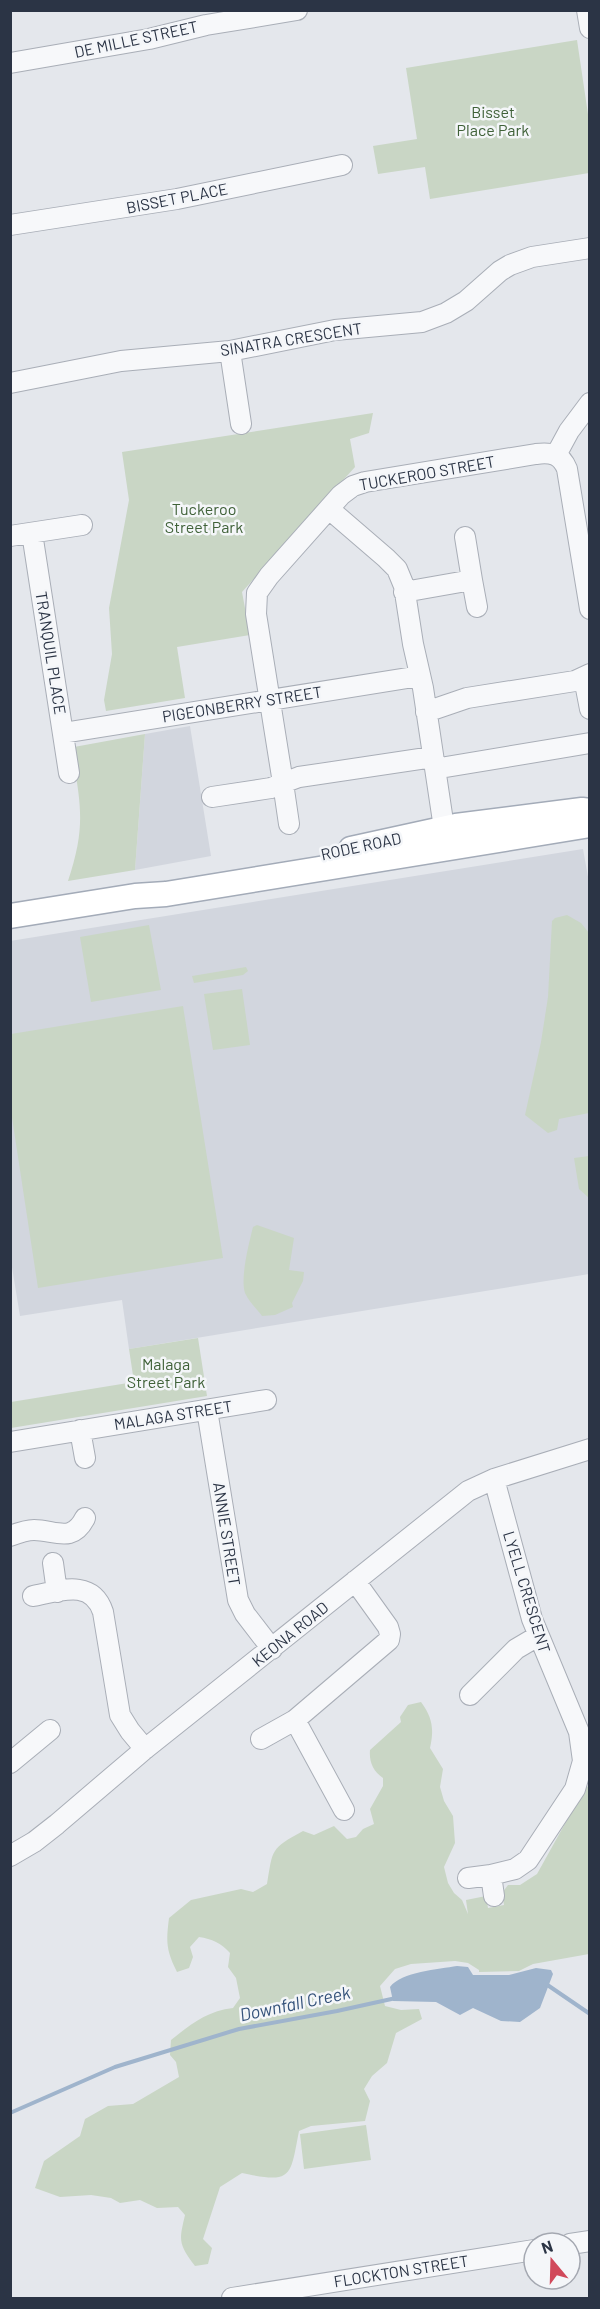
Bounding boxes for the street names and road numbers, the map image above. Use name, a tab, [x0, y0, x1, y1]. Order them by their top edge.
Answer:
street label: DE MILLE STREET	[72, 16, 199, 61]
street label: BISSET PLACE	[125, 178, 229, 217]
street label: SINATRA CRESCENT	[219, 318, 363, 359]
street label: TUCKEROO STREET	[357, 451, 496, 494]
street label: TRANQUIL PLACE	[32, 590, 71, 716]
street label: PIGEONBERRY STREET	[161, 681, 323, 726]
street label: RODE ROAD	[319, 828, 403, 863]
street label: MALAGA STREET	[112, 1396, 233, 1433]
street label: ANNIE STREET	[210, 1481, 245, 1587]
street label: LYELL CRESCENT	[500, 1529, 555, 1655]
street label: KEONA ROAD	[248, 1597, 332, 1670]
street label: FLOCKTON STREET	[332, 2250, 470, 2291]

